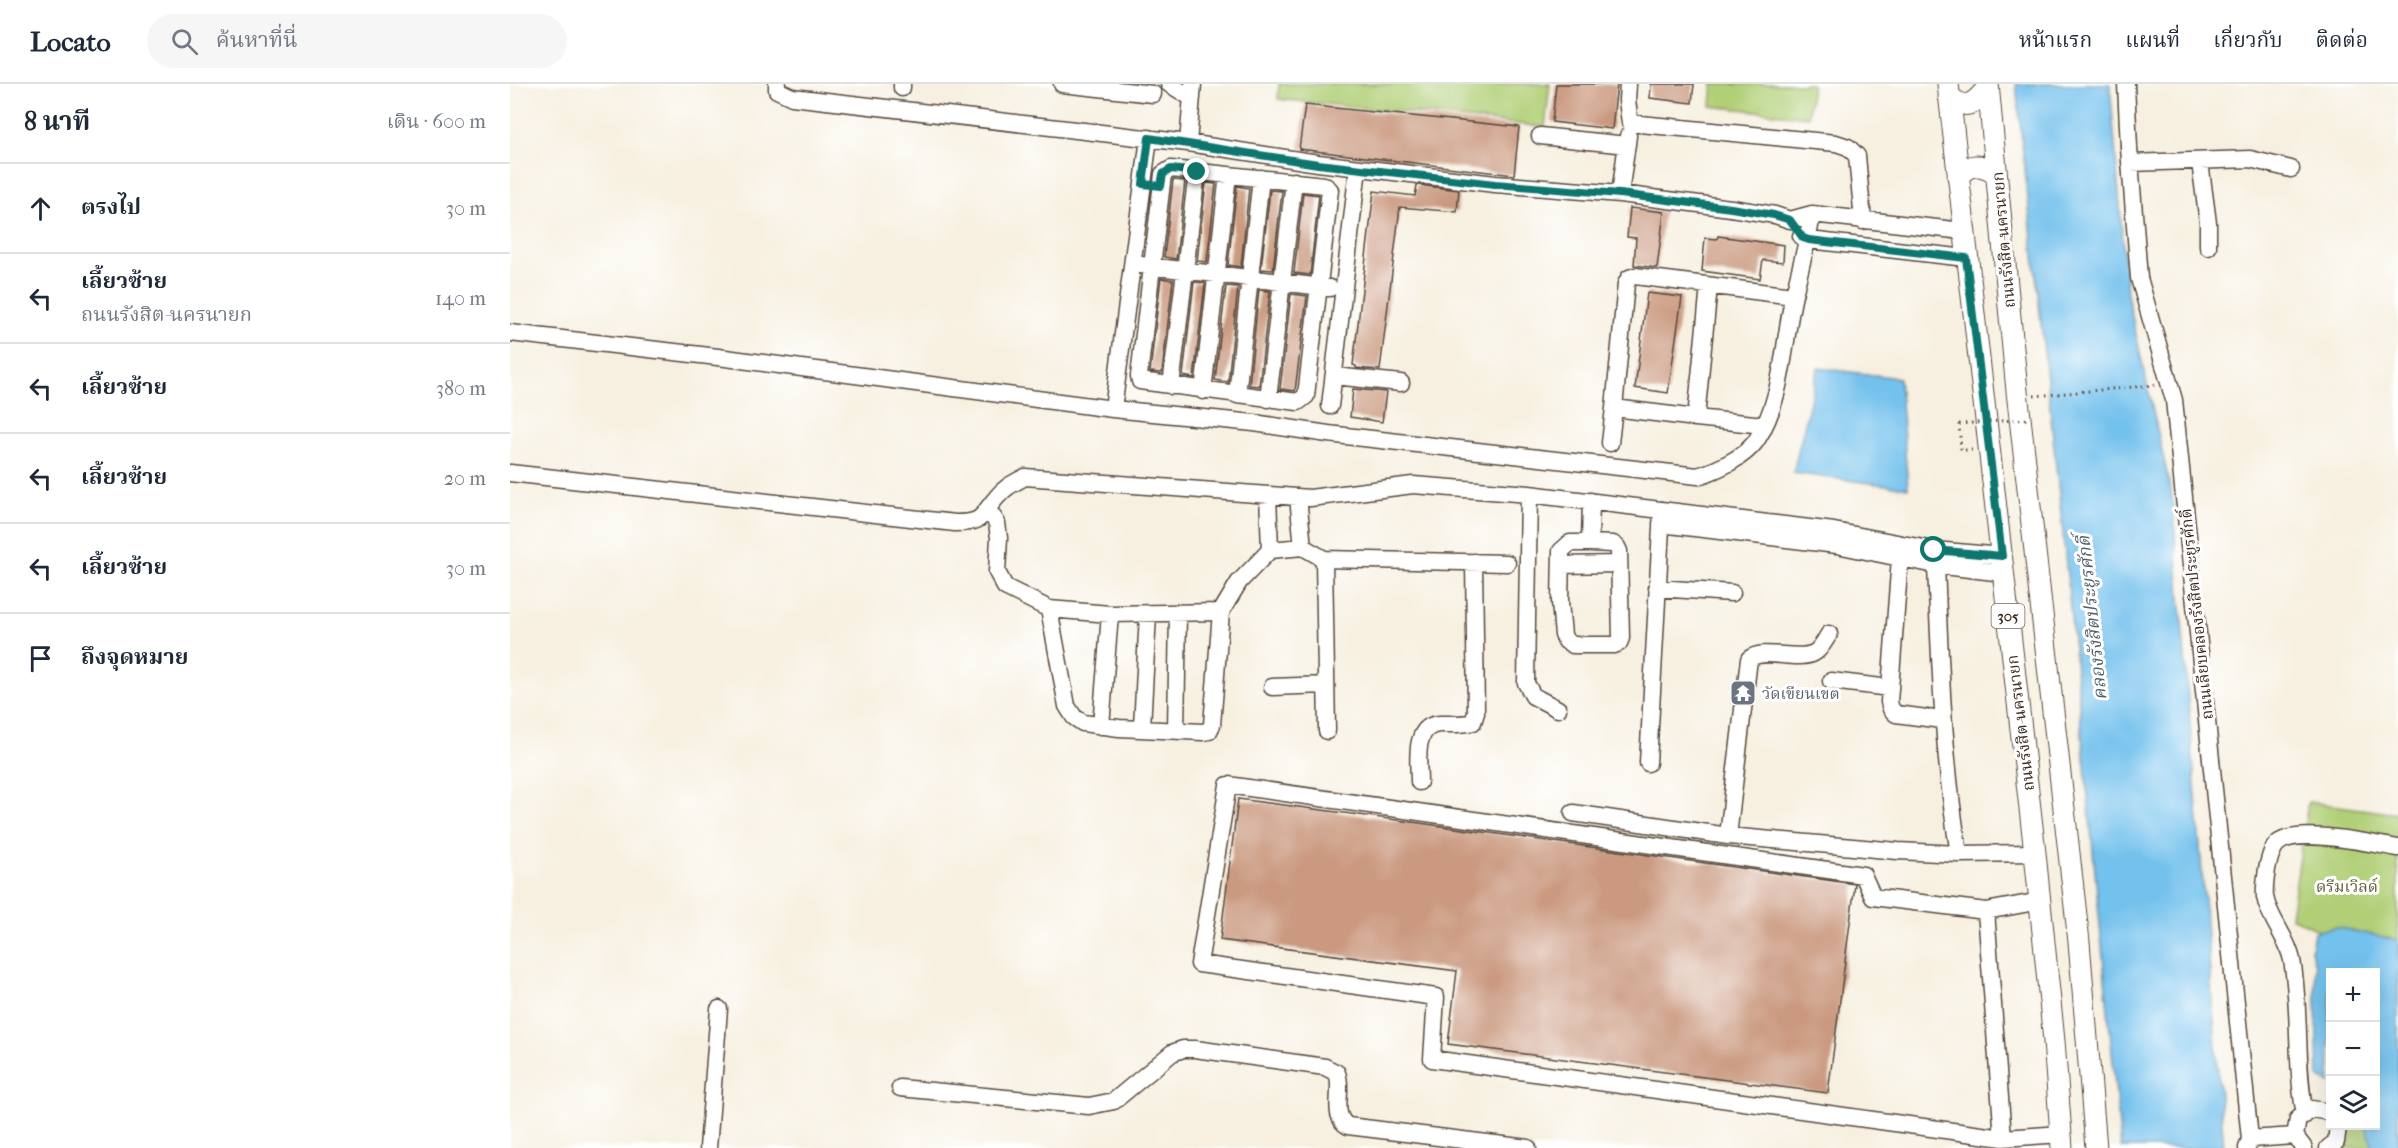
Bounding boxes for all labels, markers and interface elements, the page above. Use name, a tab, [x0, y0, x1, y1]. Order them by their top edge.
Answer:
search box	[147, 14, 567, 68]
text: Locato	[30, 25, 111, 58]
icon: search	[168, 25, 201, 58]
text: ค้นหาที่นี่	[216, 27, 298, 53]
text: หน้าแรก	[2019, 28, 2092, 52]
text: แผนที่	[2125, 28, 2180, 52]
text: เกี่ยวกับ	[2213, 28, 2283, 52]
text: ติดต่อ	[2316, 28, 2368, 52]
text: 8 นาที	[24, 106, 90, 137]
text: เดิน · 600 m	[387, 110, 486, 133]
route end	[1183, 158, 1209, 184]
street label: ถนนรังสิต-นครนายก	[1988, 171, 2019, 309]
icon: ahead	[24, 192, 57, 225]
text: ตรงไป	[81, 194, 141, 220]
text: 30 m	[446, 197, 486, 220]
text: เลี้ยวซ้าย	[81, 268, 167, 294]
icon: left	[24, 282, 57, 315]
text: 140 m	[435, 287, 486, 310]
text: ถนนรังสิต-นครนายก	[81, 303, 252, 326]
icon: left	[24, 372, 57, 405]
text: เลี้ยวซ้าย	[81, 374, 167, 400]
text: 380 m	[436, 377, 486, 400]
icon: left	[24, 462, 57, 495]
text: เลี้ยวซ้าย	[81, 464, 167, 490]
text: 20 m	[444, 467, 486, 490]
street label: ถนนเลียบคลองรังสิตประยูรศักดิ์	[2174, 506, 2218, 721]
water label: คลองรังสิตประยูรศักดิ์	[2069, 530, 2113, 701]
route start	[1920, 536, 1946, 562]
icon: left	[24, 552, 57, 585]
text: เลี้ยวซ้าย	[81, 554, 167, 580]
text: 30 m	[446, 557, 486, 580]
road number: 305	[1992, 604, 2024, 628]
icon: arrive	[24, 642, 57, 675]
text: ถึงจุดหมาย	[81, 644, 188, 670]
street label: ถนนรังสิต-นครนายก	[2003, 654, 2038, 792]
temple icon: วัดเขียนเขต	[1728, 678, 1758, 708]
place label: วัดเขียนเขต	[1762, 684, 1840, 703]
park label: ดรีมเวิลด์	[2316, 877, 2378, 896]
map controls	[2326, 968, 2380, 1130]
button: +	[2326, 968, 2380, 1022]
button: −	[2326, 1022, 2380, 1076]
button: layers	[2326, 1076, 2380, 1130]

